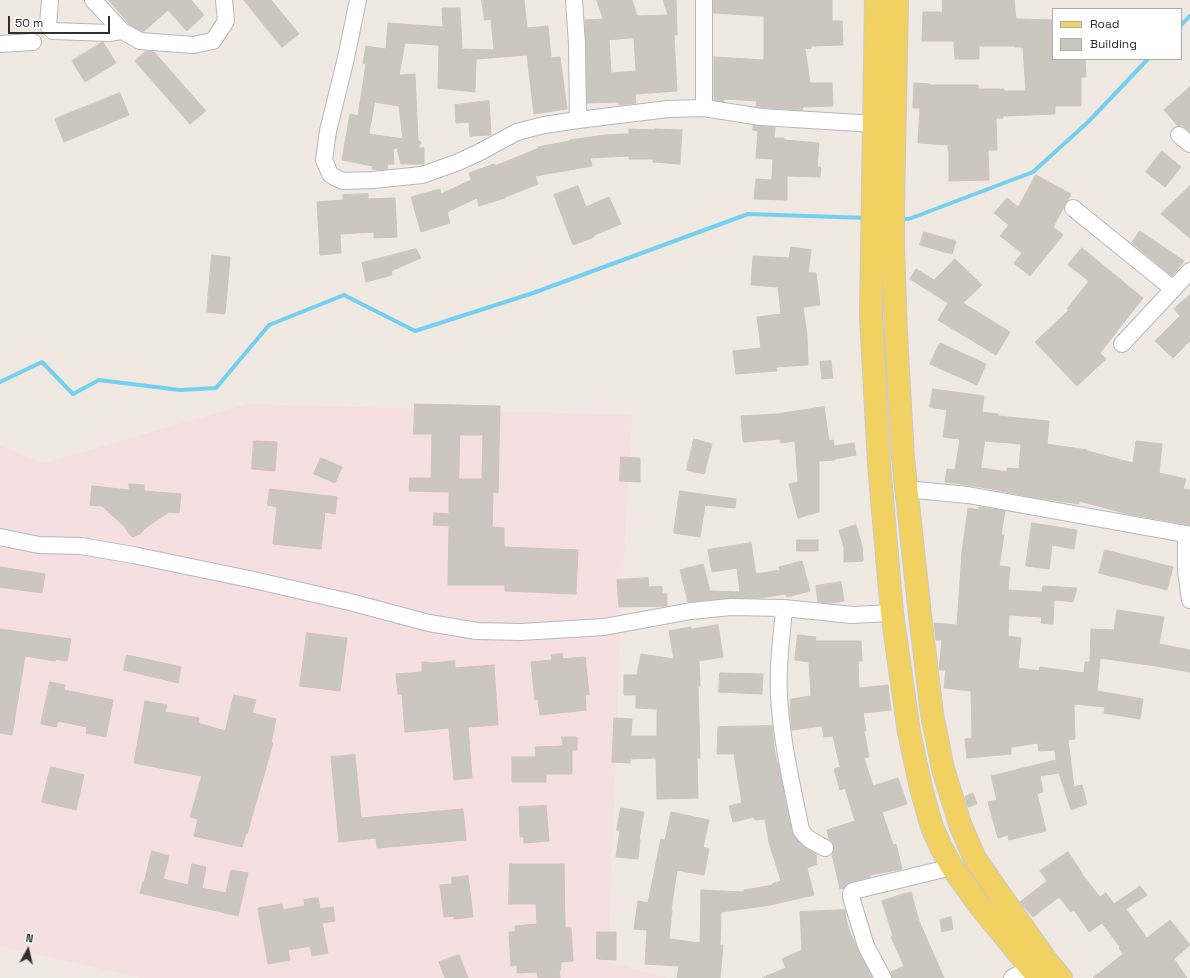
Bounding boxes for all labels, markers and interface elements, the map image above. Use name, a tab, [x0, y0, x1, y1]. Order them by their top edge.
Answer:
scale bar	[10, 8, 112, 34]
legend	[1052, 8, 1182, 60]
text: 50 m	[15, 15, 43, 31]
text: Road	[1090, 16, 1119, 32]
text: Building	[1090, 36, 1137, 52]
north arrow	[8, 930, 48, 970]
text: N	[25, 931, 34, 946]

